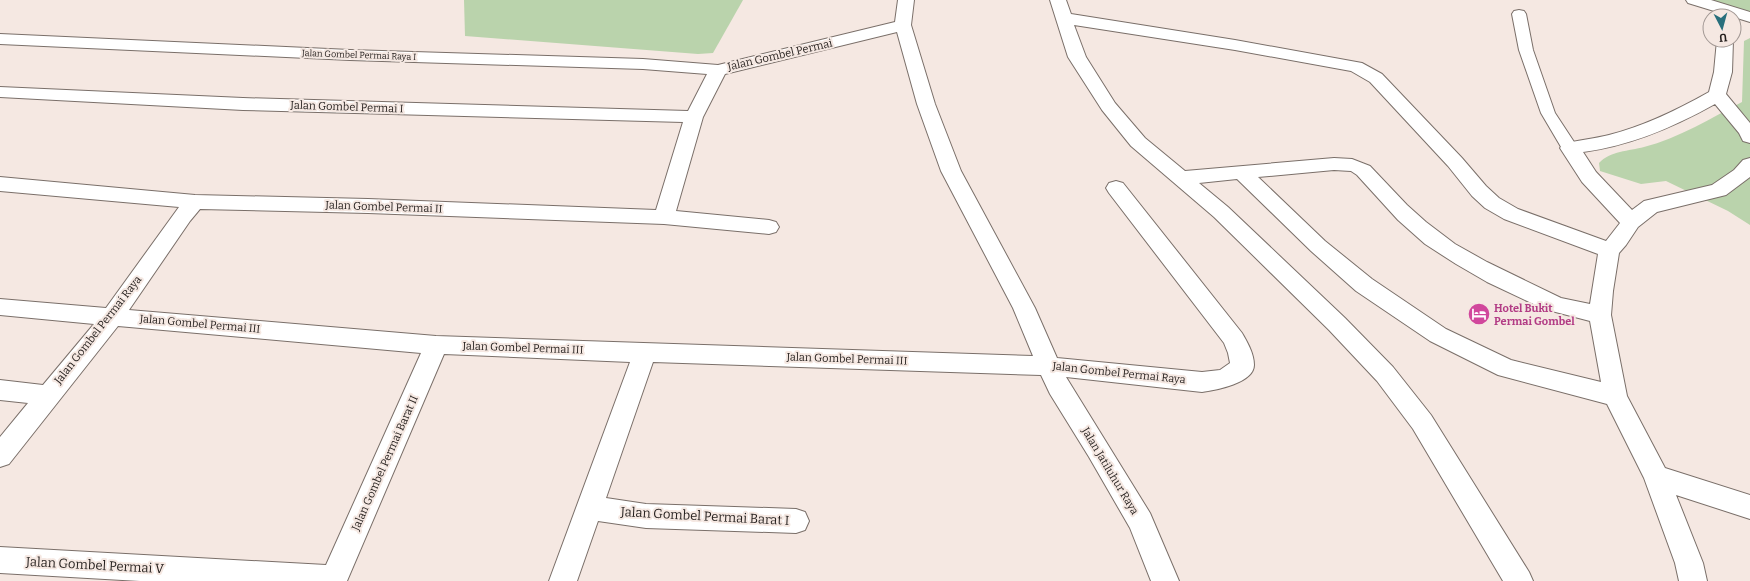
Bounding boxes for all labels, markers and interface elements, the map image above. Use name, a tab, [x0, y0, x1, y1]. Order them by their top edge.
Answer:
north arrow	[1702, 8, 1742, 48]
text: U	[1718, 31, 1728, 44]
street label: Jalan Gombel Permai	[725, 36, 834, 74]
street label: Jalan Gombel Permai Raya I	[301, 48, 416, 62]
street label: Jalan Gombel Permai I	[289, 98, 404, 115]
street label: Jalan Gombel Permai II	[324, 198, 443, 216]
street label: Jalan Gombel Permai Raya	[51, 273, 144, 387]
hotel icon: Hotel Bukit Permai Gombel	[1466, 301, 1492, 327]
place label: Hotel Bukit Permai Gombel	[1494, 302, 1575, 328]
street label: Jalan Gombel Permai III	[138, 312, 261, 336]
street label: Jalan Gombel Permai III	[461, 339, 584, 357]
street label: Jalan Gombel Permai III	[785, 350, 908, 368]
street label: Jalan Gombel Permai Raya	[1051, 359, 1186, 386]
street label: Jalan Gombel Permai Barat II	[349, 393, 421, 534]
street label: Jalan Jatiluhur Raya	[1078, 424, 1141, 517]
street label: Jalan Gombel Permai Barat I	[619, 504, 790, 528]
street label: Jalan Gombel Permai V	[25, 554, 164, 576]

